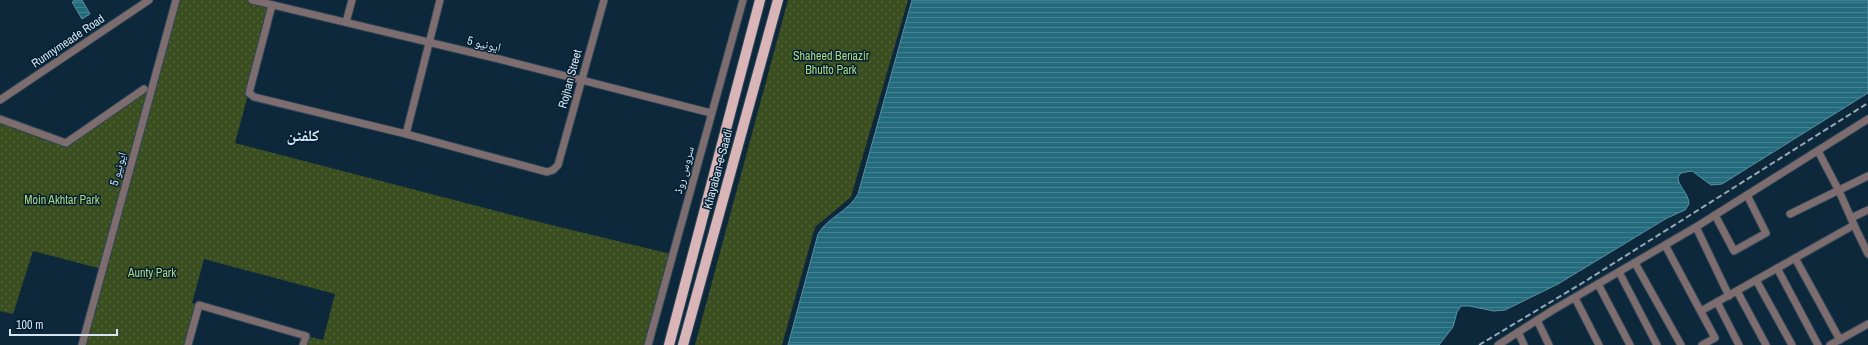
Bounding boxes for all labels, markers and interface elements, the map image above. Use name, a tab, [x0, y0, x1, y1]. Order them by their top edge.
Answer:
street label: Runnymeade Road	[28, 11, 108, 71]
street label: ایونیو 5	[466, 32, 503, 56]
street label: Rojhan Street	[554, 48, 586, 110]
park label: Shaheed Benazir Bhutto Park	[793, 48, 870, 78]
district label: کلفٹن	[287, 124, 319, 146]
street label: Khayaban-e-Saadi	[700, 127, 736, 211]
street label: سروس روڈ	[670, 144, 698, 195]
street label: ایونیو 5	[106, 150, 130, 188]
park label: Moin Akhtar Park	[24, 192, 100, 208]
park label: Aunty Park	[127, 265, 176, 281]
scale bar	[10, 311, 117, 337]
text: 100 m	[16, 317, 43, 333]

